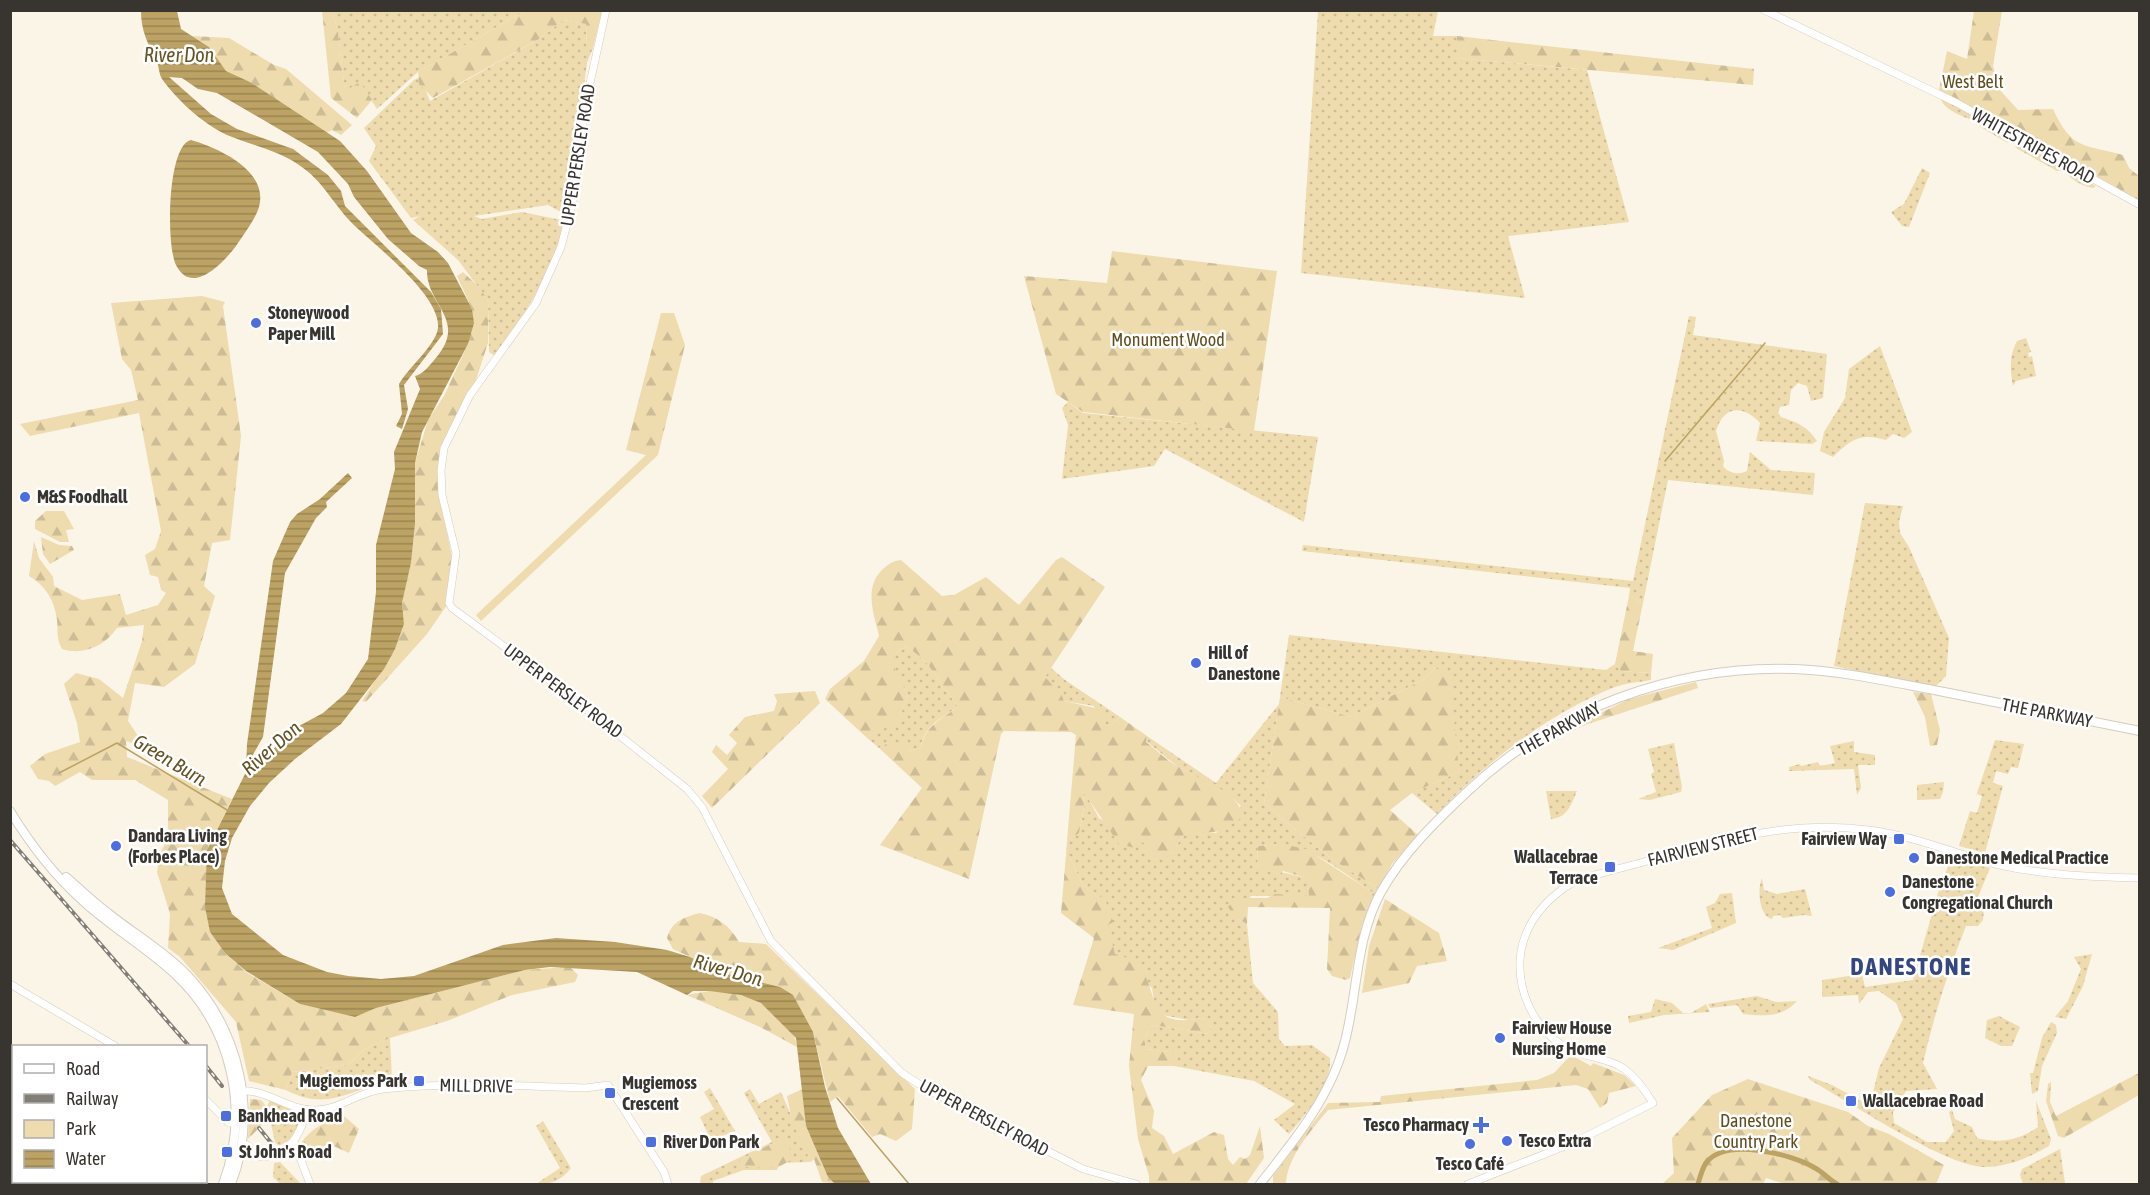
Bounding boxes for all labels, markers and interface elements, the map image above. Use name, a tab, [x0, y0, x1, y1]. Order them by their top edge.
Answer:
water label: River Don	[144, 43, 215, 66]
park label: West Belt	[1942, 71, 2004, 92]
street label: UPPER PERSLEY ROAD	[556, 82, 599, 228]
street label: WHITESTRIPES ROAD	[1968, 103, 2098, 188]
place label: Stoneywood Paper Mill	[268, 302, 349, 344]
marker: Stoneywood Paper Mill	[249, 316, 263, 330]
park label: Monument Wood	[1111, 329, 1225, 350]
place label: M&S Foodhall	[37, 486, 128, 507]
marker: M&S Foodhall	[18, 490, 32, 504]
street label: UPPER PERSLEY ROAD	[500, 639, 627, 742]
place label: Hill of Danestone	[1208, 642, 1280, 684]
marker: Hill of Danestone	[1189, 656, 1203, 670]
street label: THE PARKWAY	[2000, 693, 2094, 732]
street label: THE PARKWAY	[1513, 697, 1604, 760]
water label: River Don	[236, 716, 305, 779]
water label: Green Burn	[130, 729, 211, 790]
street label: FAIRVIEW STREET	[1645, 823, 1761, 870]
place label: Dandara Living (Forbes Place)	[128, 825, 227, 867]
place label: Fairview Way	[1801, 828, 1888, 849]
marker: Fairview Way	[1892, 832, 1906, 846]
marker: Dandara Living (Forbes Place)	[109, 839, 123, 853]
place label: Wallacebrae Terrace	[1513, 846, 1598, 888]
place label: Danestone Medical Practice	[1926, 847, 2109, 868]
marker: Danestone Medical Practice	[1907, 851, 1921, 865]
marker: Wallacebrae Terrace	[1603, 860, 1617, 874]
place label: Danestone Congregational Church	[1902, 871, 2053, 913]
marker: Danestone Congregational Church	[1883, 885, 1897, 899]
water label: River Don	[691, 949, 766, 990]
district label: DANESTONE	[1850, 953, 1972, 980]
place label: Fairview House Nursing Home	[1512, 1017, 1612, 1059]
marker: Fairview House Nursing Home	[1493, 1031, 1507, 1045]
legend	[12, 1045, 207, 1183]
text: Road	[66, 1058, 100, 1079]
place label: Mugiemoss Park	[300, 1070, 408, 1091]
place label: Mugiemoss Crescent	[622, 1072, 698, 1114]
marker: Mugiemoss Park	[412, 1074, 426, 1088]
street label: MILL DRIVE	[439, 1074, 513, 1097]
street label: UPPER PERSLEY ROAD	[916, 1075, 1053, 1161]
marker: Mugiemoss Crescent	[603, 1086, 617, 1100]
text: Railway	[66, 1088, 118, 1109]
place label: Wallacebrae Road	[1862, 1090, 1983, 1111]
marker: Wallacebrae Road	[1844, 1094, 1858, 1108]
place label: Bankhead Road	[238, 1105, 342, 1126]
marker: Bankhead Road	[219, 1109, 233, 1123]
park label: Danestone Country Park	[1714, 1110, 1798, 1152]
place label: Tesco Pharmacy	[1363, 1114, 1470, 1135]
text: Park	[66, 1118, 96, 1139]
marker: Tesco Pharmacy	[1474, 1118, 1488, 1132]
place label: Tesco Extra	[1519, 1130, 1591, 1151]
place label: River Don Park	[663, 1131, 760, 1152]
marker: Tesco Extra	[1500, 1134, 1514, 1148]
marker: River Don Park	[644, 1135, 658, 1149]
marker: Tesco Café	[1463, 1137, 1477, 1151]
place label: St John's Road	[239, 1141, 332, 1162]
marker: St John's Road	[220, 1145, 234, 1159]
text: Water	[66, 1148, 106, 1169]
place label: Tesco Café	[1436, 1153, 1504, 1174]

